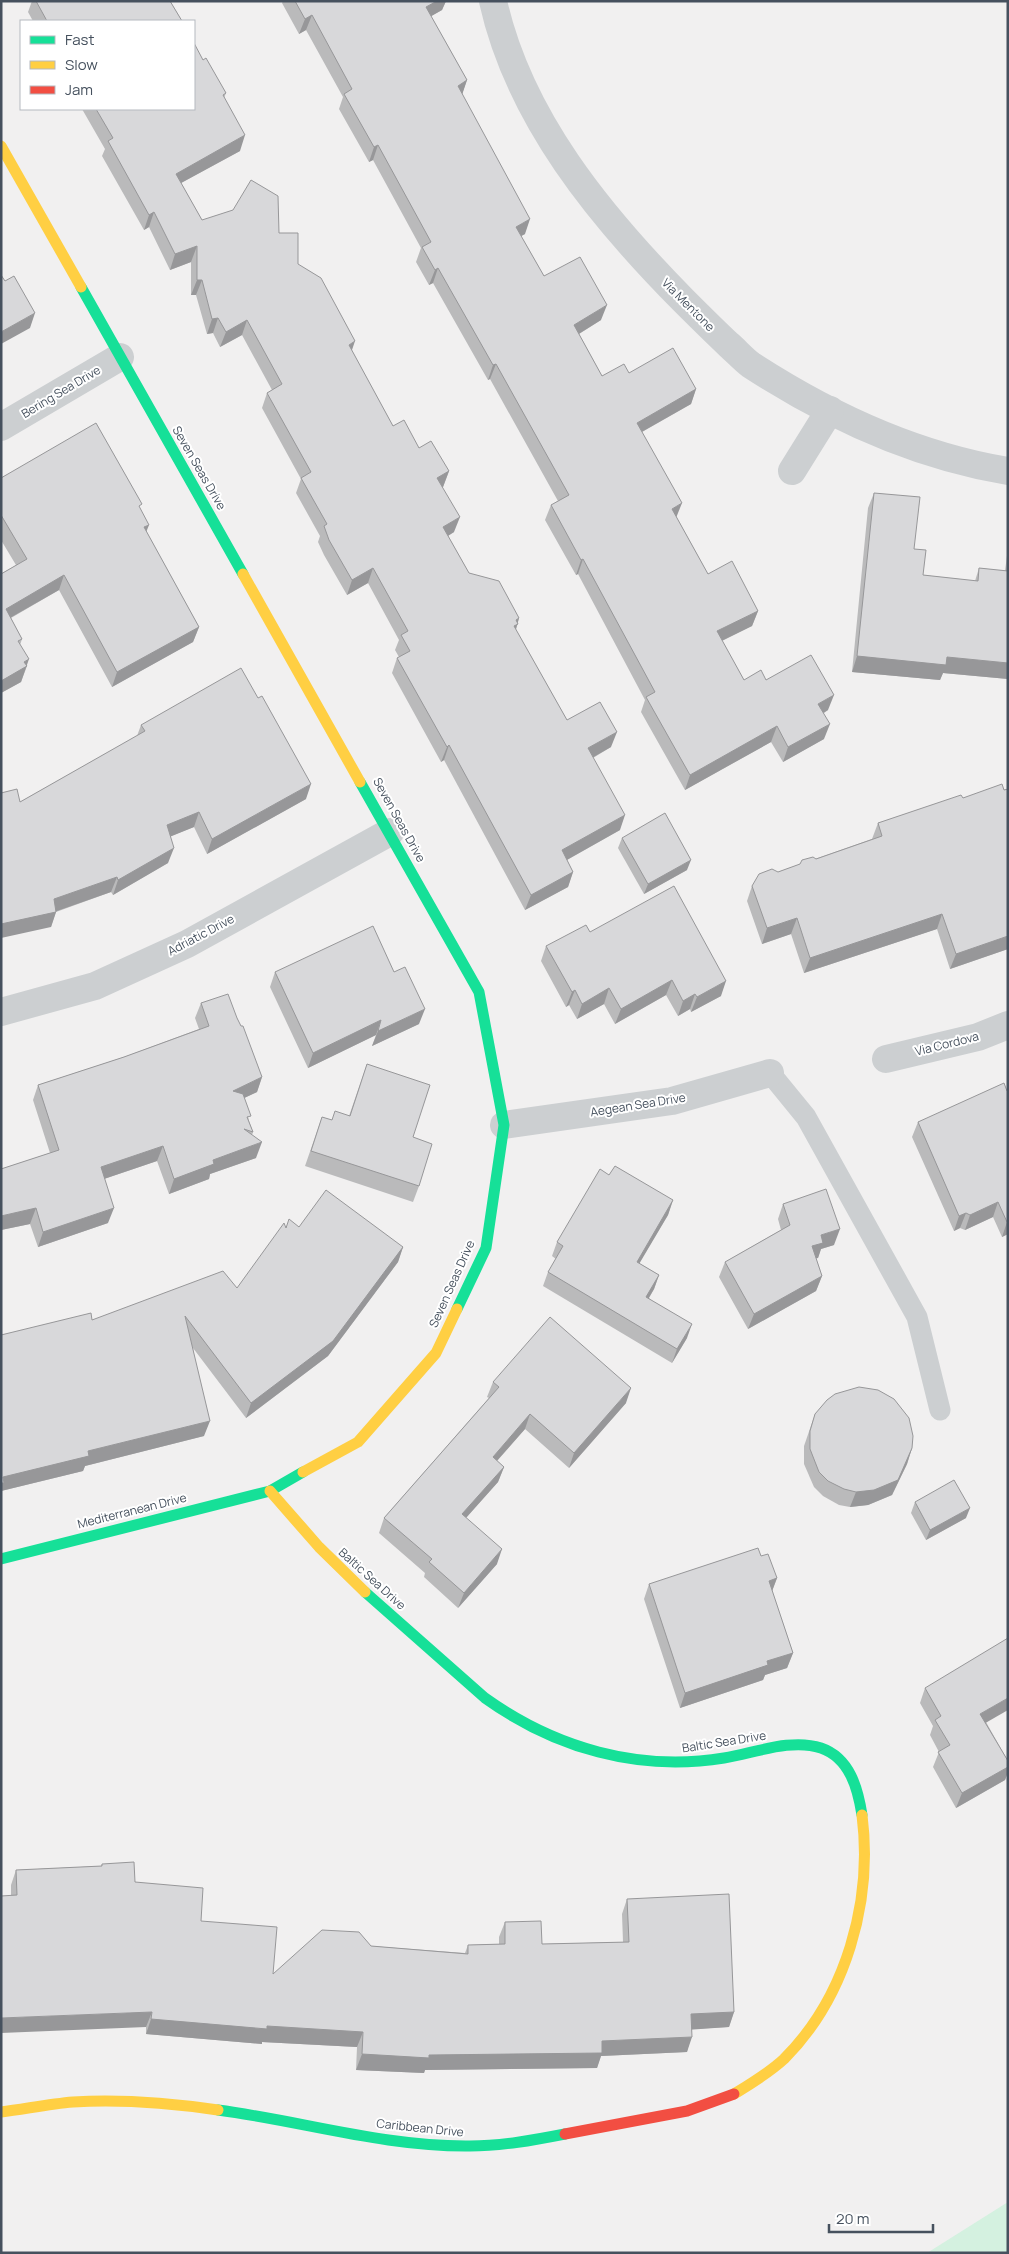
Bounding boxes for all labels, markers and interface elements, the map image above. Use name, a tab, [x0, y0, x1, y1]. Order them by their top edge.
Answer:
legend	[20, 20, 195, 110]
text: Fast	[65, 29, 94, 50]
text: Slow	[65, 54, 98, 75]
text: Jam	[65, 79, 93, 100]
street label: Via Mentone	[658, 274, 719, 335]
street label: Bering Sea Drive	[18, 361, 103, 422]
street label: Seven Seas Drive	[169, 423, 230, 513]
street label: Seven Seas Drive	[369, 774, 430, 865]
street label: Adriatic Drive	[164, 910, 237, 959]
street label: Via Cordova	[913, 1027, 981, 1060]
street label: Aegean Sea Drive	[589, 1089, 687, 1120]
street label: Seven Seas Drive	[425, 1237, 478, 1330]
street label: Mediterranean Drive	[76, 1489, 188, 1532]
street label: Baltic Sea Drive	[335, 1544, 410, 1613]
street label: Baltic Sea Drive	[681, 1726, 767, 1757]
street label: Caribbean Drive	[376, 2114, 465, 2141]
scale bar	[829, 2202, 933, 2234]
text: 20 m	[836, 2208, 869, 2229]

